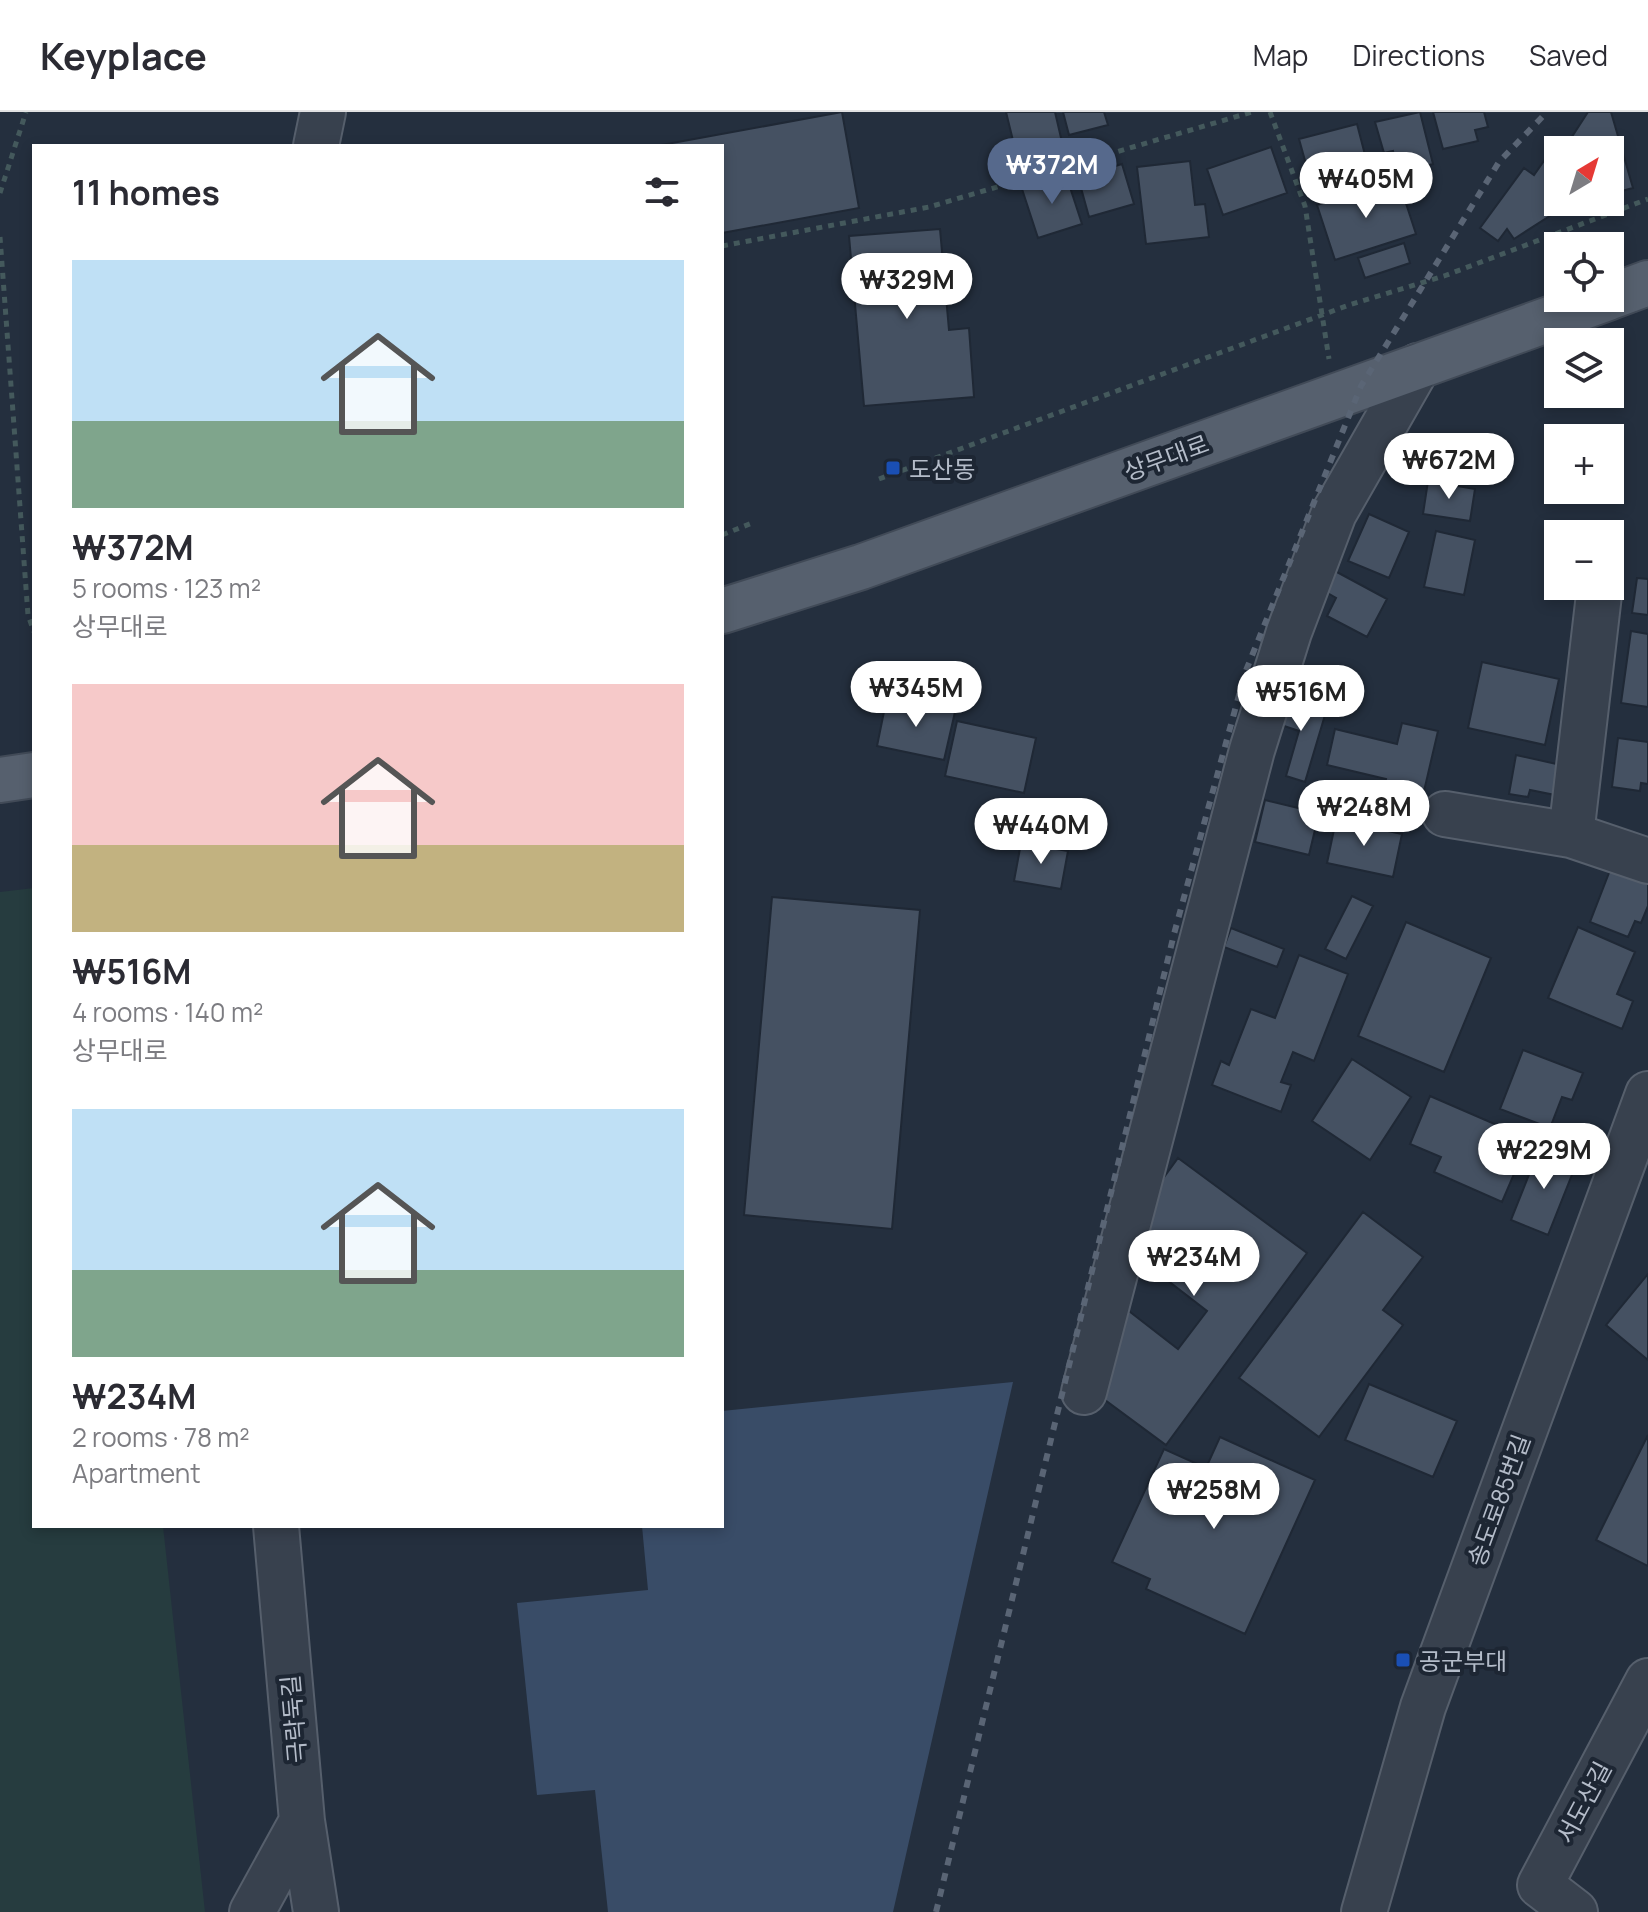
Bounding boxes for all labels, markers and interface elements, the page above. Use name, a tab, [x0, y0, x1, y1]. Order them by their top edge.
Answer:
text: Keyplace	[40, 29, 207, 81]
text: Map	[1253, 36, 1308, 74]
text: Directions	[1352, 36, 1485, 74]
text: Saved	[1529, 36, 1608, 74]
north arrow	[1544, 136, 1624, 216]
map controls	[1544, 136, 1624, 600]
pin: ₩372M	[996, 138, 1108, 206]
text: ₩372M	[1005, 146, 1099, 182]
pin: ₩405M	[1310, 152, 1422, 220]
text: ₩405M	[1318, 160, 1414, 196]
text: 11 homes	[72, 169, 220, 215]
icon: filters	[640, 170, 684, 214]
button: locate	[1544, 232, 1624, 312]
pin: ₩329M	[851, 253, 963, 321]
text: ₩329M	[859, 261, 955, 297]
icon: home	[306, 312, 450, 456]
button: layers	[1544, 328, 1624, 408]
button: +	[1544, 424, 1624, 504]
street label: 상무대로	[1119, 426, 1213, 488]
pin: ₩672M	[1393, 433, 1505, 501]
text: ₩672M	[1402, 441, 1496, 477]
place label: 도산동	[909, 452, 975, 485]
marker: 도산동	[884, 459, 902, 477]
button: −	[1544, 520, 1624, 600]
text: ₩372M	[72, 524, 194, 570]
text: 5 rooms · 123 m²	[72, 570, 261, 606]
text: 상무대로	[72, 608, 168, 644]
pin: ₩345M	[860, 661, 972, 729]
pin: ₩516M	[1245, 665, 1357, 733]
text: ₩345M	[869, 669, 963, 705]
text: ₩516M	[1255, 673, 1347, 709]
icon: home	[306, 736, 450, 880]
pin: ₩248M	[1308, 780, 1420, 848]
text: ₩248M	[1316, 788, 1412, 824]
pin: ₩440M	[985, 798, 1097, 866]
text: ₩440M	[993, 806, 1089, 842]
text: ₩516M	[72, 948, 191, 994]
text: 4 rooms · 140 m²	[72, 994, 263, 1030]
text: 상무대로	[72, 1032, 168, 1068]
pin: ₩229M	[1488, 1123, 1600, 1191]
text: ₩229M	[1496, 1131, 1592, 1167]
icon: home	[306, 1161, 450, 1305]
pin: ₩234M	[1138, 1230, 1250, 1298]
text: ₩234M	[1147, 1238, 1241, 1274]
text: ₩234M	[72, 1373, 196, 1419]
text: 2 rooms · 78 m²	[72, 1419, 250, 1455]
street label: 송도로85번길	[1459, 1429, 1537, 1571]
text: Apartment	[72, 1455, 201, 1491]
pin: ₩258M	[1158, 1463, 1270, 1531]
text: ₩258M	[1166, 1471, 1262, 1507]
place label: 공군부대	[1419, 1644, 1507, 1677]
marker: 공군부대	[1394, 1651, 1412, 1669]
street label: 극락둑길	[273, 1674, 313, 1764]
street label: 서도산길	[1548, 1755, 1618, 1849]

